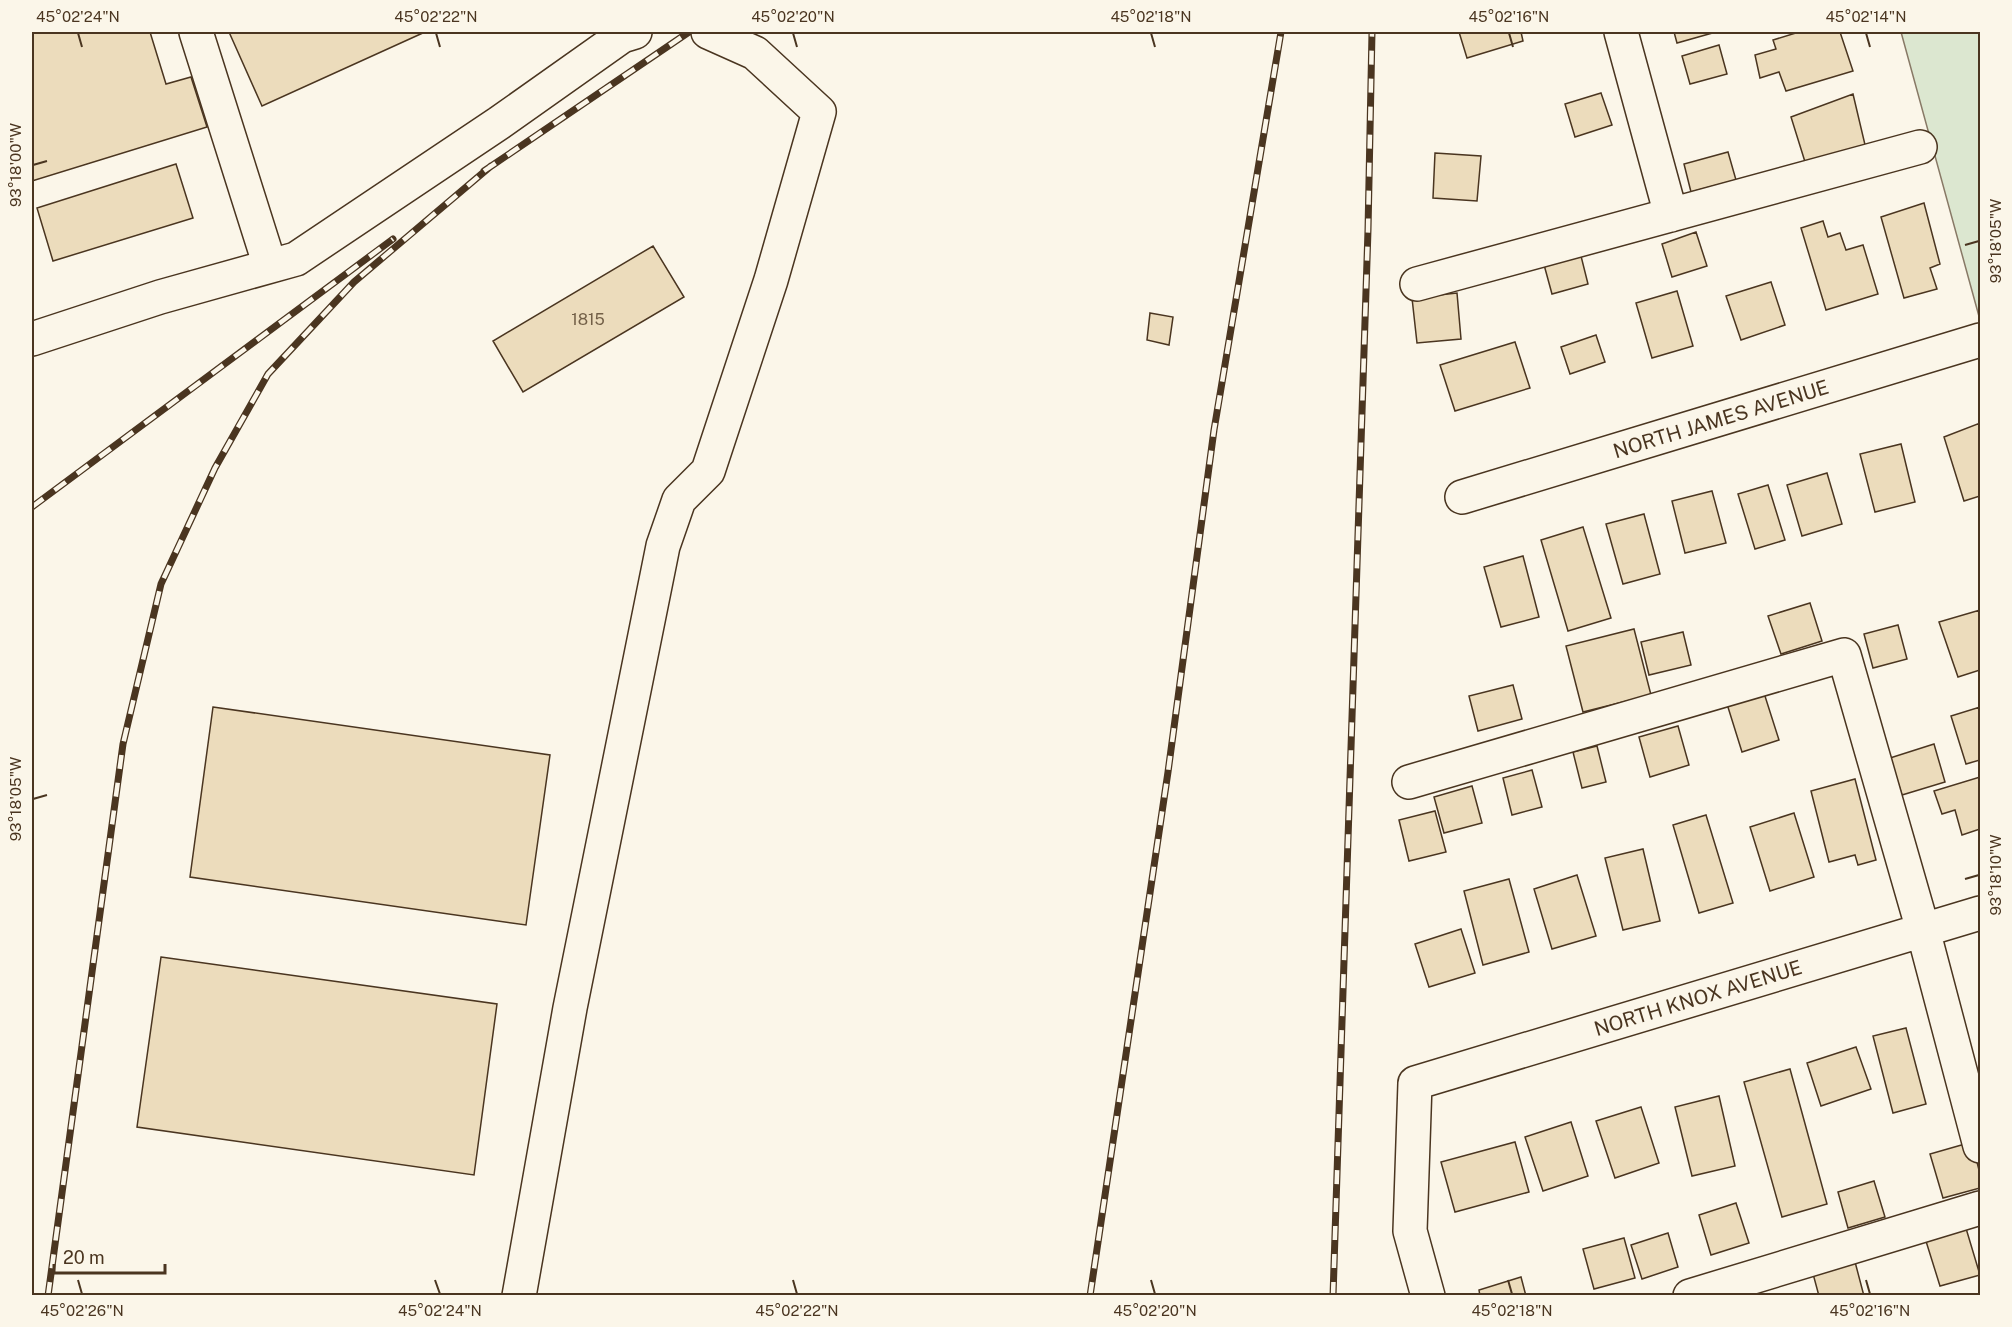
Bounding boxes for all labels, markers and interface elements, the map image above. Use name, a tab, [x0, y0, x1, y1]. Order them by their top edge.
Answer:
text: 45°02'24"N	[36, 8, 120, 25]
text: 45°02'22"N	[394, 8, 478, 25]
text: 45°02'20"N	[751, 8, 835, 25]
text: 45°02'18"N	[1110, 8, 1192, 25]
text: 45°02'16"N	[1469, 8, 1549, 25]
text: 45°02'14"N	[1826, 8, 1906, 25]
text: 93°18'00"W	[7, 123, 24, 207]
text: 93°18'05"W	[1987, 199, 2004, 283]
house number: 1815	[571, 310, 605, 329]
street label: NORTH JAMES AVENUE	[1610, 375, 1832, 463]
text: 93°18'05"W	[7, 757, 24, 841]
text: 93°18'10"W	[1987, 834, 2004, 916]
street label: NORTH KNOX AVENUE	[1591, 955, 1805, 1041]
scale bar	[54, 1237, 165, 1275]
text: 20 m	[63, 1247, 105, 1268]
text: 45°02'26"N	[40, 1302, 124, 1319]
text: 45°02'24"N	[398, 1302, 482, 1319]
text: 45°02'22"N	[755, 1302, 839, 1319]
text: 45°02'20"N	[1113, 1302, 1197, 1319]
text: 45°02'18"N	[1471, 1302, 1553, 1319]
text: 45°02'16"N	[1830, 1302, 1910, 1319]

